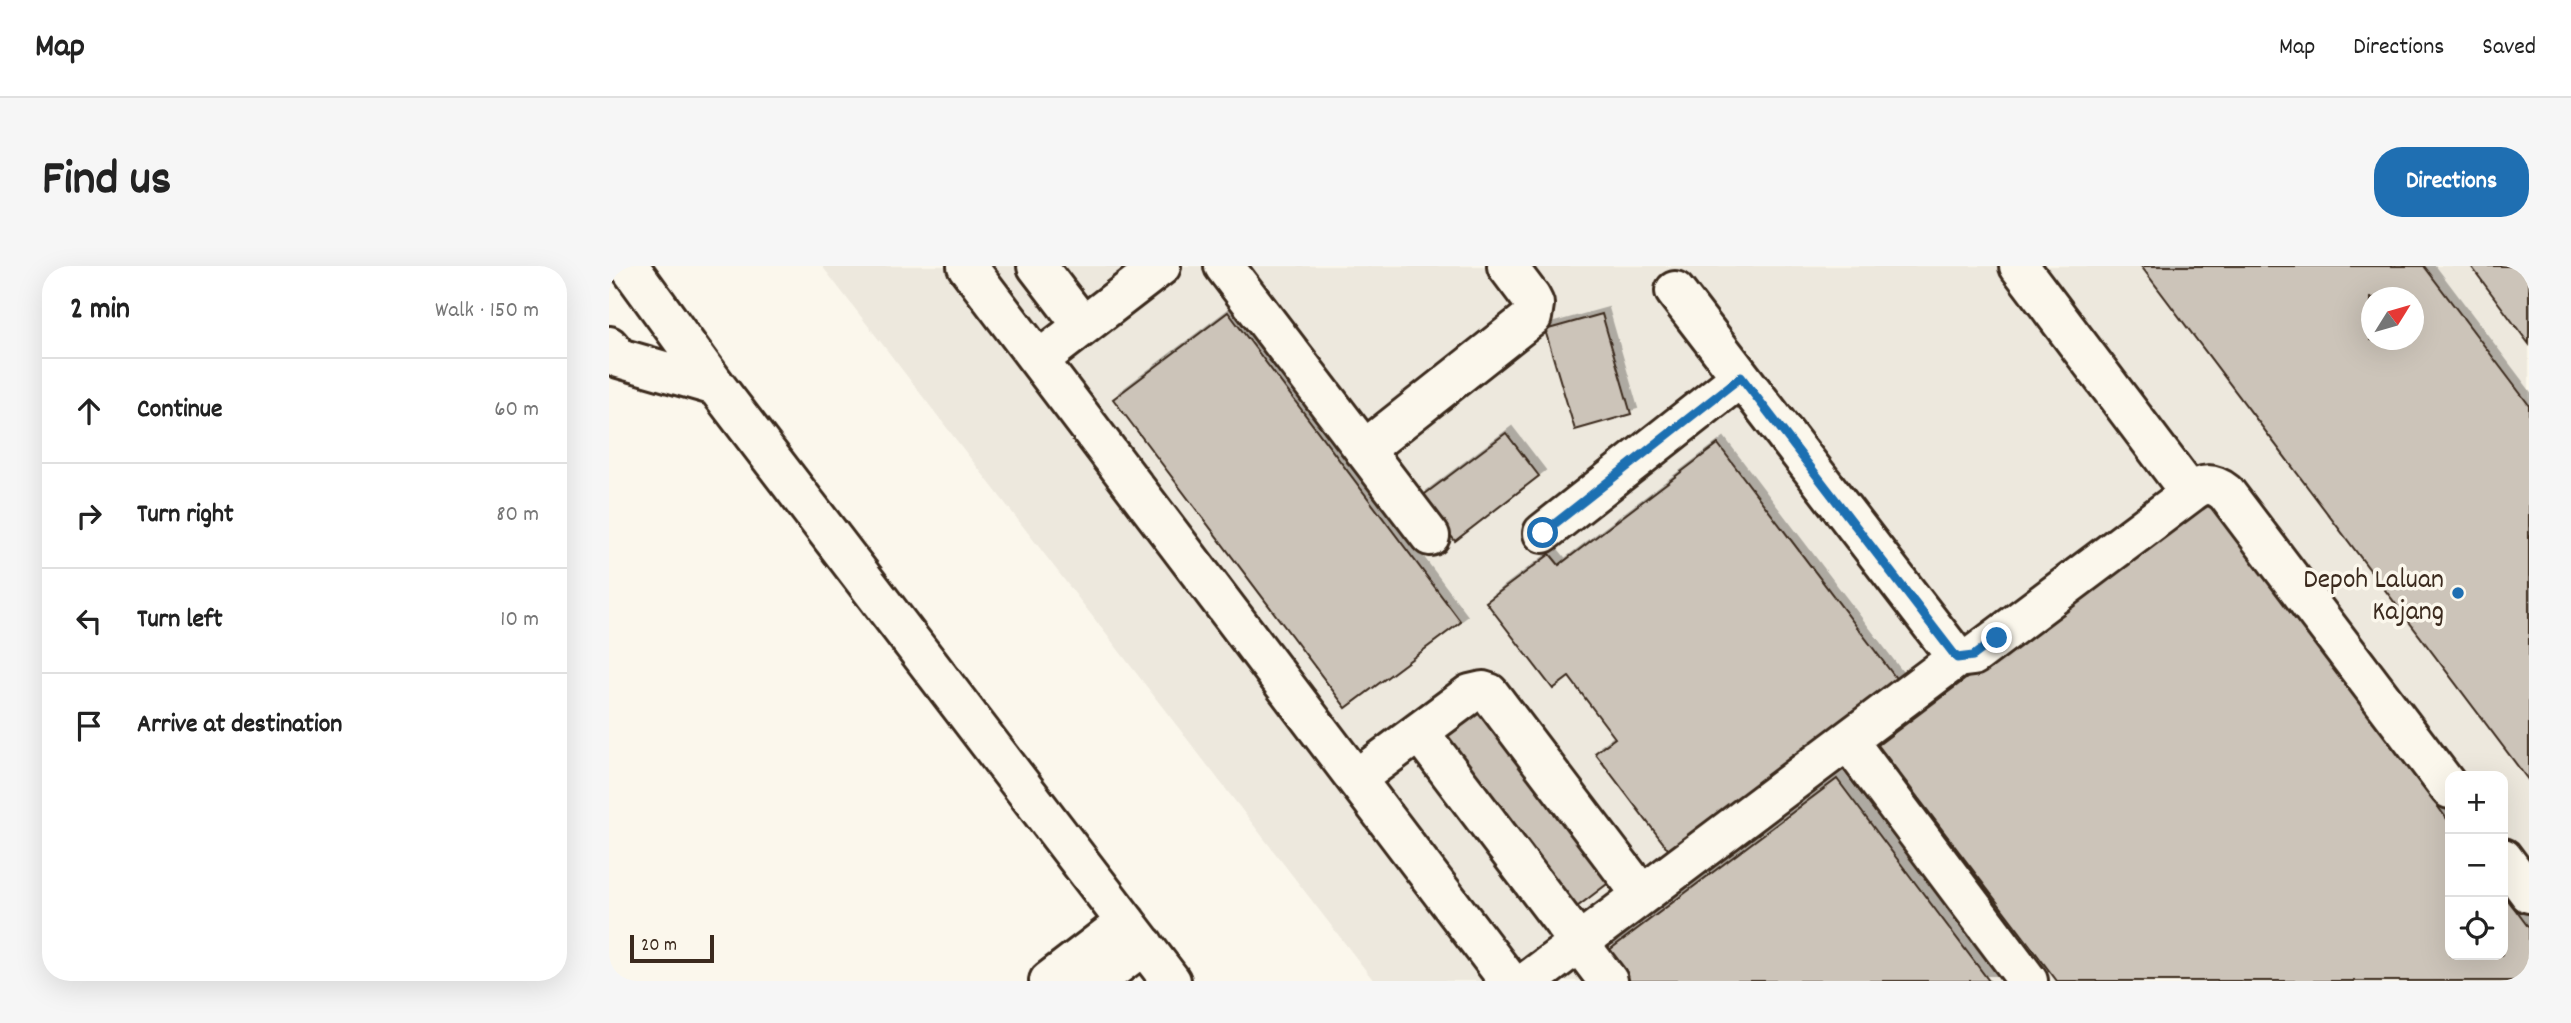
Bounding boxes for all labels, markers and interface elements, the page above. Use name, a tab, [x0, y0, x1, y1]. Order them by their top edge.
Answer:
text: Map	[35, 25, 85, 72]
text: Map	[2279, 31, 2315, 65]
text: Directions	[2353, 31, 2444, 65]
text: Saved	[2482, 31, 2536, 65]
text: Find us	[42, 147, 171, 217]
button: Directions	[2374, 147, 2529, 217]
north arrow	[2361, 287, 2424, 350]
text: 2 min	[70, 290, 130, 333]
text: Walk · 150 m	[435, 295, 539, 328]
icon: ahead	[70, 392, 108, 430]
text: Continue	[137, 392, 222, 429]
text: 60 m	[494, 394, 539, 427]
icon: right	[70, 497, 108, 535]
text: Turn right	[137, 497, 234, 534]
text: 80 m	[496, 499, 539, 532]
route start	[1527, 517, 1558, 548]
place label: Depoh Laluan Kajang	[2303, 562, 2444, 634]
marker: Depoh Laluan Kajang	[2450, 585, 2466, 601]
icon: left	[70, 602, 108, 640]
text: Turn left	[137, 602, 223, 639]
text: 10 m	[500, 604, 539, 637]
route end	[1981, 622, 2012, 653]
icon: arrive	[70, 707, 108, 745]
text: Arrive at destination	[137, 707, 342, 744]
map controls	[2445, 771, 2508, 960]
button: +	[2445, 771, 2508, 834]
button: −	[2445, 834, 2508, 897]
button: locate	[2445, 897, 2508, 960]
scale bar	[630, 932, 714, 964]
text: 20 m	[641, 933, 677, 960]

